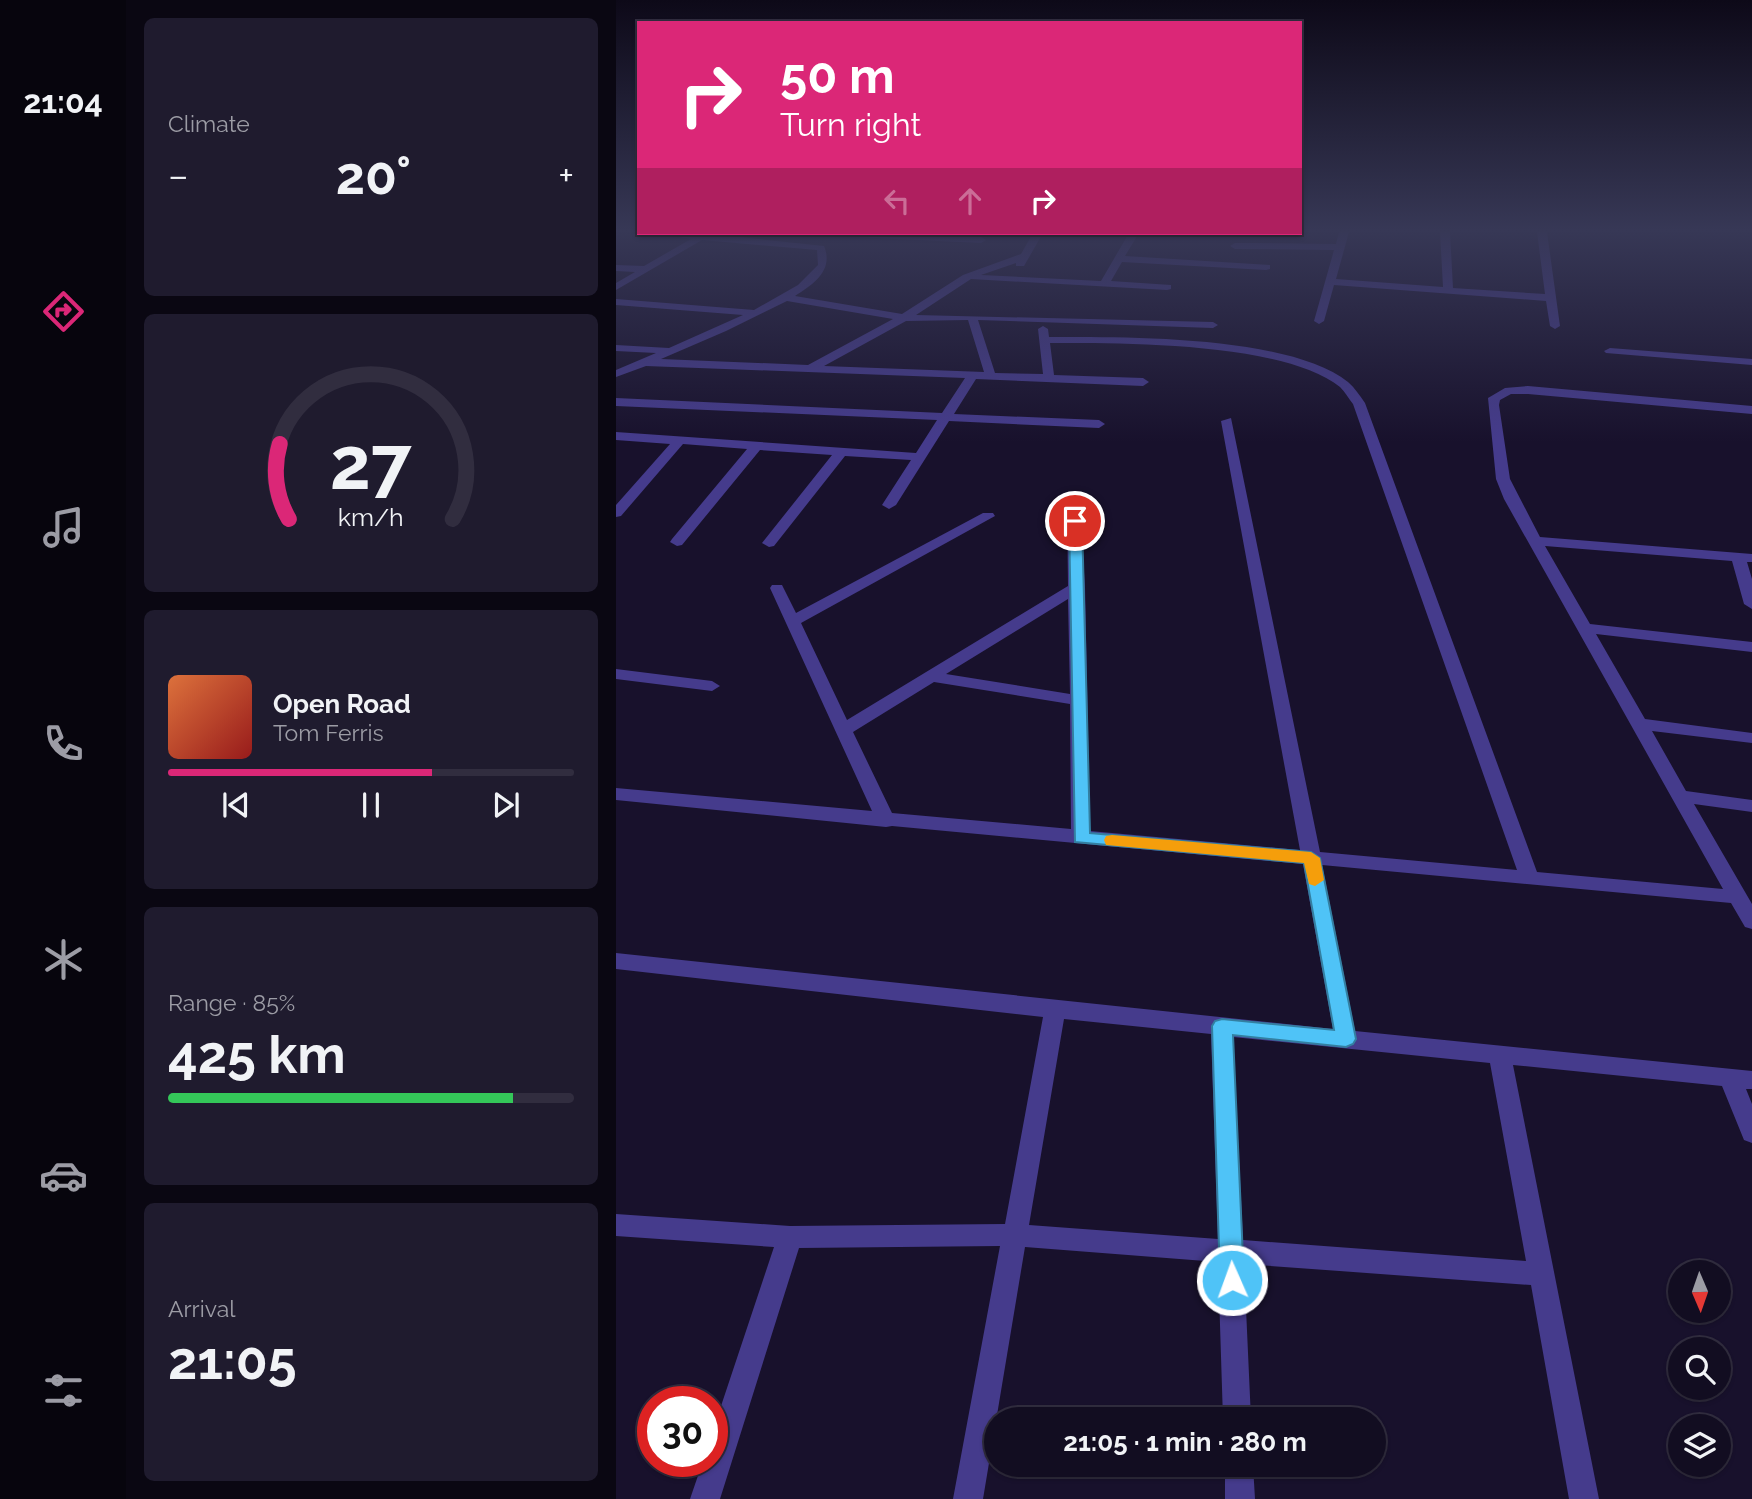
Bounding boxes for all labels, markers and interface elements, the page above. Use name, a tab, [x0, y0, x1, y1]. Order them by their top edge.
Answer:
text: 50 m	[780, 47, 895, 104]
icon: right	[665, 49, 756, 140]
text: 21:04	[23, 83, 103, 120]
text: Turn right	[780, 106, 921, 143]
text: Climate	[168, 110, 250, 137]
text: 20°	[336, 145, 411, 206]
text: −	[168, 153, 188, 198]
text: +	[558, 153, 574, 198]
icon: left	[878, 182, 916, 220]
icon: ahead	[951, 182, 989, 220]
icon: right	[1024, 182, 1062, 220]
icon: directions	[39, 287, 88, 336]
text: 27	[330, 422, 412, 507]
pin	[1045, 491, 1105, 551]
text: km/h	[338, 502, 404, 532]
icon: arrive	[1056, 502, 1094, 540]
icon: music	[39, 503, 88, 552]
text: Open Road	[273, 689, 411, 719]
icon: phone	[39, 719, 88, 768]
text: Tom Ferris	[273, 719, 384, 746]
icon: previous	[217, 786, 255, 824]
icon: pause	[352, 786, 390, 824]
icon: next	[487, 786, 525, 824]
icon: climate	[39, 935, 88, 984]
text: Range · 85%	[168, 989, 295, 1016]
text: 425 km	[168, 1024, 346, 1085]
icon: car	[39, 1151, 88, 1200]
position arrow	[1195, 1243, 1269, 1317]
north arrow	[1668, 1260, 1731, 1323]
map controls	[1668, 1260, 1731, 1477]
text: Arrival	[168, 1295, 235, 1322]
text: 21:05	[168, 1330, 297, 1391]
button: search	[1668, 1337, 1731, 1400]
icon: filters	[39, 1366, 88, 1415]
speed limit sign: 30	[637, 1386, 728, 1477]
button: layers	[1668, 1414, 1731, 1477]
text: 21:05 · 1 min · 280 m	[1063, 1427, 1307, 1457]

